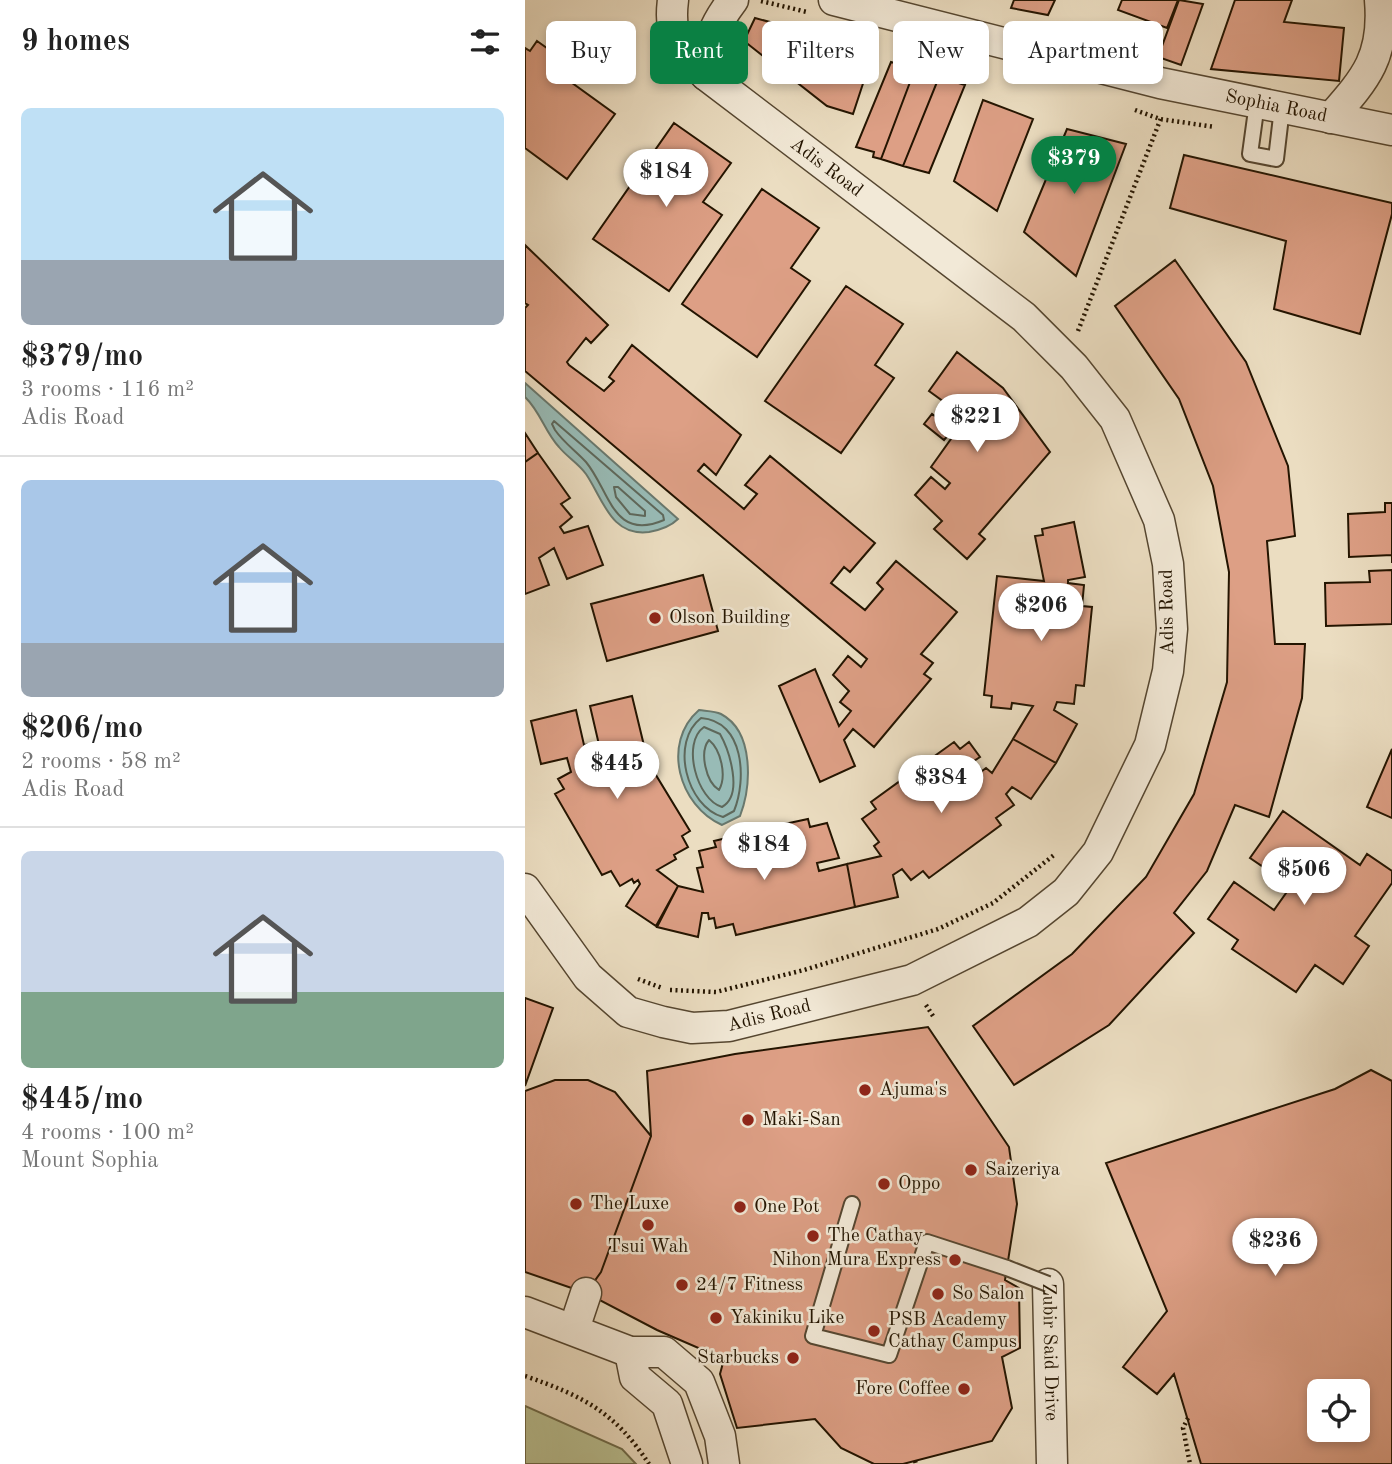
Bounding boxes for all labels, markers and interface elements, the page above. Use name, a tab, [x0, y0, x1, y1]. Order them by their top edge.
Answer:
chip: Buy	[546, 21, 636, 84]
chip: Rent	[650, 21, 748, 84]
chip: Filters	[762, 21, 879, 84]
chip: New	[893, 21, 989, 84]
chip: Apartment	[1003, 21, 1163, 84]
icon: filters	[466, 23, 504, 61]
text: 9 homes	[21, 27, 130, 57]
street label: Sophia Road	[1224, 87, 1329, 126]
street label: Adis Road	[786, 135, 866, 201]
pin: $379	[1033, 136, 1115, 196]
text: $379	[1047, 147, 1101, 170]
pin: $184	[625, 150, 707, 209]
icon: home	[200, 153, 326, 279]
text: $184	[639, 160, 693, 183]
text: $379/mo	[21, 342, 143, 372]
text: 3 rooms · 116 m²	[21, 378, 194, 401]
pin: $221	[936, 394, 1018, 454]
text: $221	[950, 405, 1004, 428]
text: Adis Road	[21, 406, 124, 429]
icon: home	[200, 525, 326, 651]
street label: Adis Road	[1158, 569, 1178, 655]
pin: $206	[1000, 584, 1082, 643]
text: $206	[1014, 594, 1068, 617]
place label: Olson Building	[669, 609, 791, 628]
marker: Olson Building	[647, 610, 663, 626]
text: $206/mo	[21, 714, 143, 744]
pin: $445	[576, 742, 658, 801]
text: 2 rooms · 58 m²	[21, 750, 181, 773]
text: $445	[590, 752, 644, 775]
pin: $384	[900, 756, 982, 815]
text: $384	[914, 766, 968, 789]
text: Adis Road	[21, 778, 124, 801]
pin: $184	[723, 822, 805, 882]
text: $184	[737, 833, 791, 856]
pin: $506	[1263, 848, 1345, 907]
text: $506	[1277, 858, 1331, 881]
icon: home	[200, 896, 326, 1022]
street label: Adis Road	[726, 996, 813, 1036]
place label: Ajuma's	[879, 1081, 947, 1100]
marker: Ajuma's	[857, 1082, 873, 1098]
text: $445/mo	[21, 1085, 143, 1115]
place label: Maki-San	[762, 1111, 841, 1130]
marker: Maki-San	[740, 1112, 756, 1128]
text: 4 rooms · 100 m²	[21, 1121, 194, 1144]
text: Mount Sophia	[21, 1149, 159, 1172]
place label: Saizeriya	[985, 1161, 1061, 1180]
marker: Saizeriya	[963, 1162, 979, 1178]
place label: Oppo	[898, 1175, 940, 1194]
marker: Oppo	[876, 1176, 892, 1192]
place label: The Luxe	[590, 1195, 669, 1214]
marker: The Luxe	[568, 1196, 584, 1212]
place label: One Pot	[754, 1198, 820, 1217]
marker: One Pot	[732, 1199, 748, 1215]
marker: Tsui Wah	[640, 1217, 656, 1233]
pin: $236	[1234, 1218, 1316, 1278]
place label: The Cathay	[827, 1227, 923, 1246]
marker: The Cathay	[805, 1228, 821, 1244]
text: $236	[1248, 1229, 1302, 1252]
place label: Tsui Wah	[608, 1238, 688, 1257]
place label: Nihon Mura Express	[771, 1251, 941, 1270]
marker: Nihon Mura Express	[947, 1252, 963, 1268]
place label: 24/7 Fitness	[696, 1276, 803, 1295]
marker: 24/7 Fitness	[674, 1277, 690, 1293]
street label: Zubir Said Drive	[1038, 1283, 1061, 1421]
place label: So Salon	[952, 1285, 1025, 1304]
marker: So Salon	[930, 1286, 946, 1302]
place label: Yakiniku Like	[730, 1309, 844, 1328]
marker: Yakiniku Like	[708, 1310, 724, 1326]
place label: PSB Academy Cathay Campus	[888, 1311, 1017, 1352]
marker: PSB Academy Cathay Campus	[866, 1323, 882, 1339]
place label: Starbucks	[697, 1349, 779, 1368]
marker: Starbucks	[785, 1350, 801, 1366]
map controls	[1307, 1379, 1370, 1442]
button: locate	[1307, 1379, 1370, 1442]
place label: Fore Coffee	[855, 1380, 950, 1399]
marker: Fore Coffee	[956, 1381, 972, 1397]

